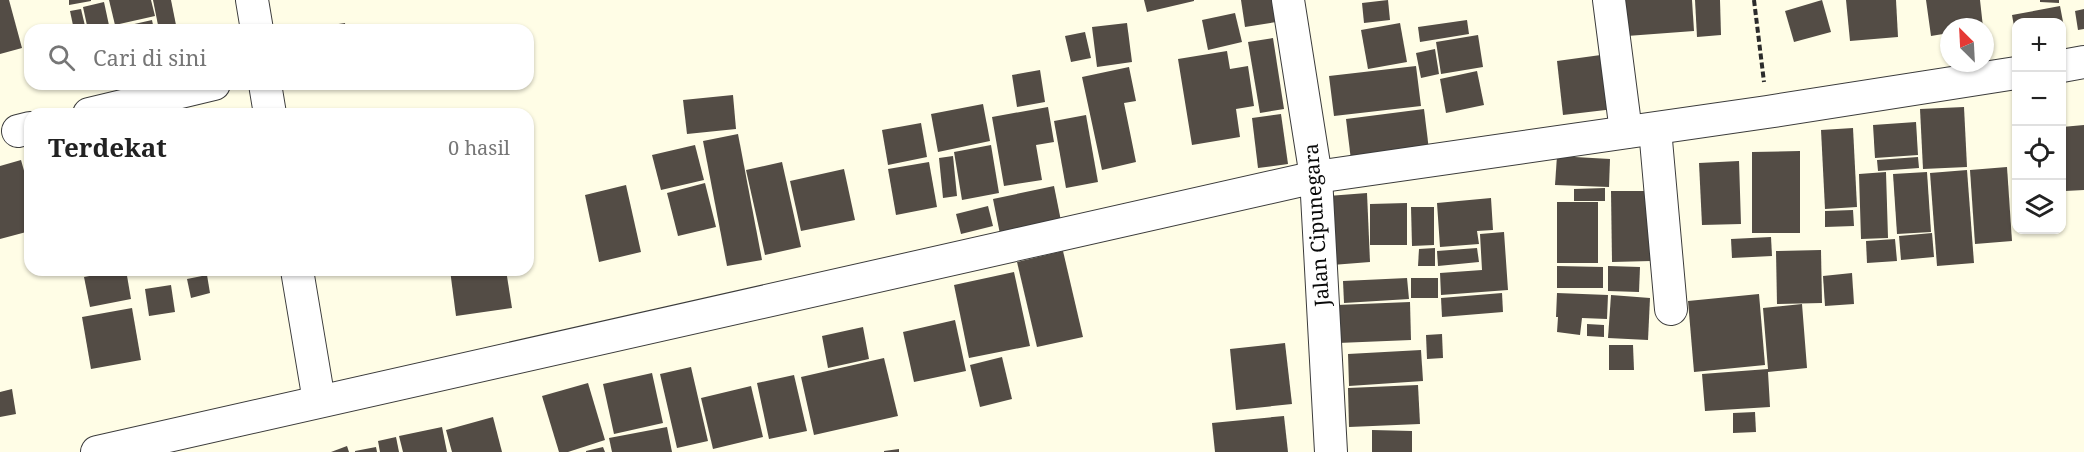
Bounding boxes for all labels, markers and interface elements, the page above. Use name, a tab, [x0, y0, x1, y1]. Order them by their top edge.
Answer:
north arrow	[1940, 18, 1994, 72]
map controls	[2012, 18, 2066, 234]
button: +	[2012, 18, 2066, 72]
search box	[24, 24, 534, 90]
icon: search	[45, 41, 78, 74]
text: Cari di sini	[93, 42, 206, 72]
button: −	[2012, 72, 2066, 126]
button: locate	[2012, 126, 2066, 180]
text: Terdekat	[48, 129, 167, 165]
text: 0 hasil	[448, 134, 510, 161]
street label: Jalan Cipunegara	[1297, 142, 1335, 309]
button: layers	[2012, 180, 2066, 234]

